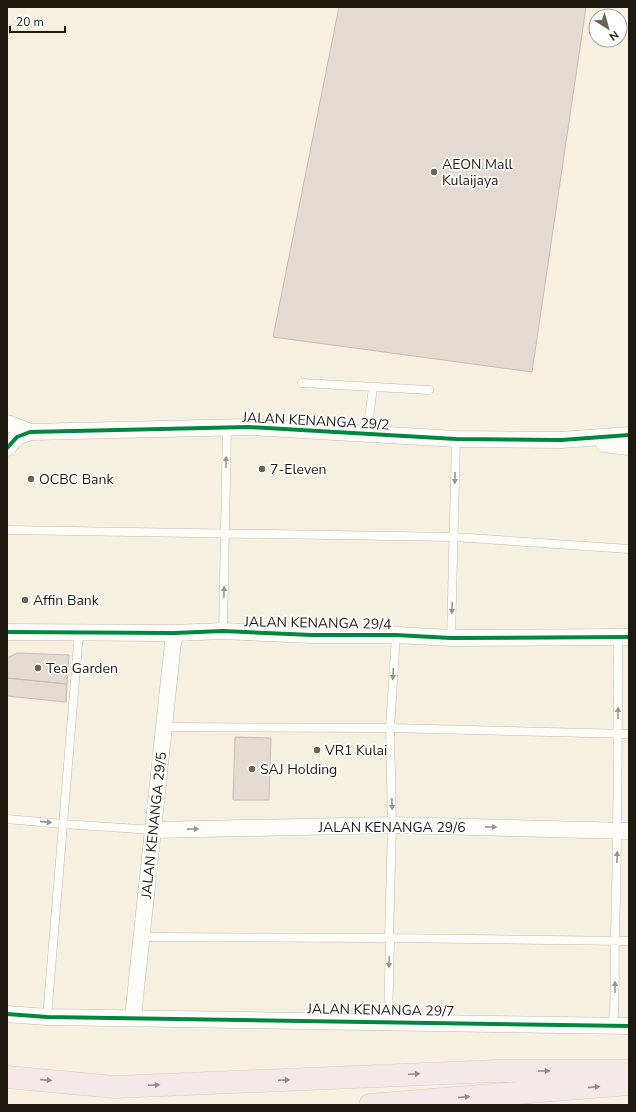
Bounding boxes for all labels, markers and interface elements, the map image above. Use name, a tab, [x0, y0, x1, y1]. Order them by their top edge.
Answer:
scale bar	[10, 8, 65, 34]
north arrow	[588, 8, 628, 48]
text: 20 m	[16, 14, 44, 30]
text: N	[606, 27, 622, 44]
place label: AEON Mall Kulaijaya	[442, 155, 514, 190]
marker: AEON Mall Kulaijaya	[429, 167, 439, 177]
street label: JALAN KENANGA 29/2	[241, 408, 390, 434]
one-way arrow	[223, 455, 229, 468]
place label: 7-Eleven	[270, 460, 326, 479]
marker: 7-Eleven	[257, 464, 267, 474]
place label: OCBC Bank	[39, 470, 114, 489]
one-way arrow	[452, 472, 458, 485]
marker: OCBC Bank	[26, 474, 36, 484]
one-way arrow	[220, 586, 227, 598]
place label: Affin Bank	[33, 591, 100, 610]
marker: Affin Bank	[20, 595, 30, 605]
one-way arrow	[448, 602, 455, 614]
street label: JALAN KENANGA 29/4	[243, 612, 392, 634]
place label: Tea Garden	[46, 659, 118, 678]
marker: Tea Garden	[33, 663, 43, 673]
one-way arrow	[390, 668, 397, 680]
one-way arrow	[615, 706, 621, 719]
place label: VR1 Kulai	[324, 741, 387, 760]
marker: VR1 Kulai	[312, 745, 322, 755]
street label: JALAN KENANGA 29/5	[137, 751, 171, 900]
place label: SAJ Holding	[260, 760, 337, 779]
marker: SAJ Holding	[247, 764, 257, 774]
one-way arrow	[389, 798, 395, 811]
street label: JALAN KENANGA 29/6	[317, 818, 466, 837]
one-way arrow	[40, 819, 52, 826]
one-way arrow	[485, 824, 497, 831]
one-way arrow	[187, 826, 200, 832]
one-way arrow	[614, 850, 620, 863]
one-way arrow	[386, 956, 392, 969]
one-way arrow	[612, 980, 618, 993]
street label: JALAN KENANGA 29/7	[306, 999, 455, 1021]
one-way arrow	[538, 1068, 551, 1074]
one-way arrow	[408, 1071, 420, 1078]
one-way arrow	[278, 1076, 290, 1083]
one-way arrow	[40, 1077, 52, 1084]
one-way arrow	[148, 1082, 161, 1088]
one-way arrow	[588, 1084, 600, 1090]
one-way arrow	[458, 1094, 471, 1101]

